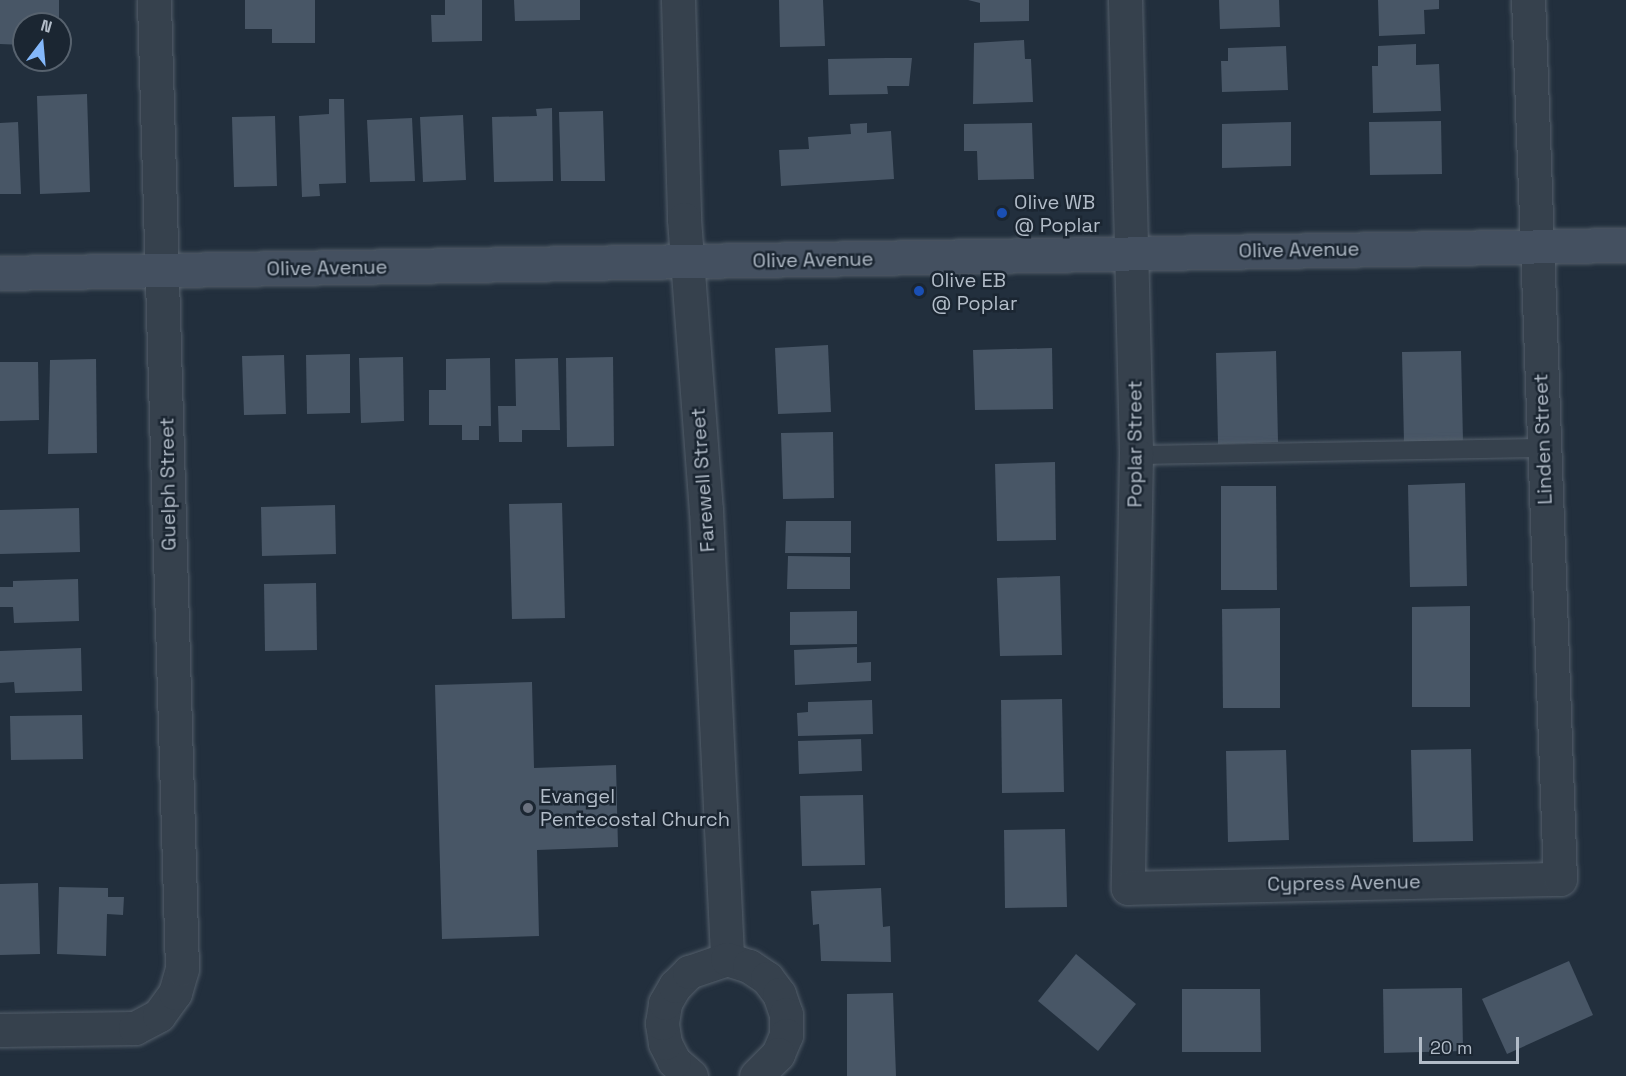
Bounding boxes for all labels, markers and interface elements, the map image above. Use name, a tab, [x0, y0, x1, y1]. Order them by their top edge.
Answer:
north arrow	[12, 12, 72, 72]
text: N	[38, 15, 55, 38]
place label: Olive WB @ Poplar	[1014, 190, 1101, 237]
marker: Olive WB @ Poplar	[995, 206, 1009, 220]
street label: Olive Avenue	[1238, 237, 1360, 263]
street label: Olive Avenue	[752, 247, 874, 273]
street label: Olive Avenue	[266, 255, 388, 281]
place label: Olive EB @ Poplar	[931, 268, 1018, 315]
marker: Olive EB @ Poplar	[912, 284, 926, 298]
street label: Linden Street	[1529, 373, 1557, 505]
street label: Poplar Street	[1123, 380, 1147, 508]
street label: Farewell Street	[686, 407, 720, 553]
street label: Guelph Street	[155, 417, 181, 551]
place label: Evangel Pentecostal Church	[540, 784, 730, 831]
marker: Evangel Pentecostal Church	[521, 801, 535, 815]
street label: Cypress Avenue	[1267, 870, 1421, 896]
scale bar	[1422, 1025, 1522, 1063]
text: 20 m	[1430, 1036, 1473, 1059]

